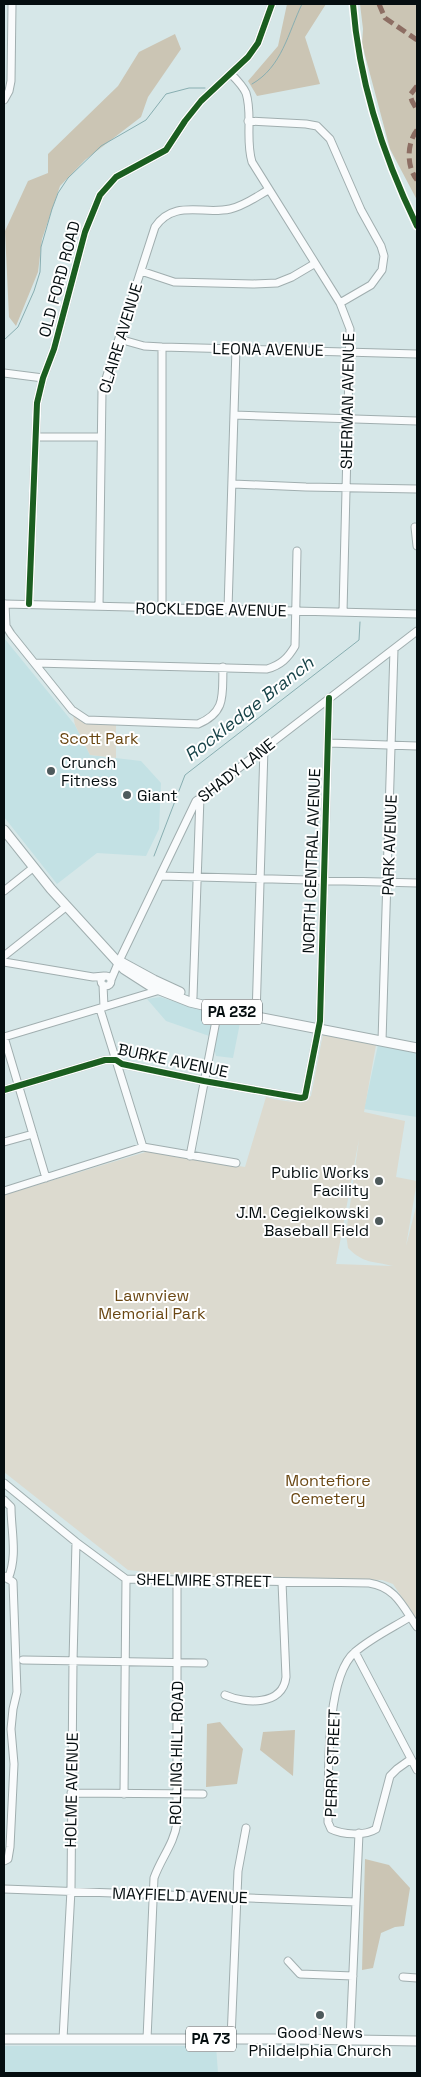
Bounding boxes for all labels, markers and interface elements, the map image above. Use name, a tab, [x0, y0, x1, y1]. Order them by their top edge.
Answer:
street label: OLD FORD ROAD	[34, 219, 85, 340]
street label: CLAIRE AVENUE	[94, 280, 147, 396]
street label: SHERMAN AVENUE	[336, 333, 359, 469]
street label: LEONA AVENUE	[212, 338, 324, 361]
street label: ROCKLEDGE AVENUE	[135, 598, 287, 621]
water label: Rockledge Branch	[179, 650, 319, 766]
park label: Scott Park	[59, 728, 139, 749]
street label: SHADY LANE	[193, 734, 279, 807]
place label: Crunch Fitness	[61, 752, 117, 791]
marker: Crunch Fitness	[45, 765, 57, 777]
street label: NORTH CENTRAL AVENUE	[298, 768, 325, 954]
place label: Giant	[137, 785, 178, 806]
marker: Giant	[121, 789, 133, 801]
street label: PARK AVENUE	[377, 794, 402, 896]
road number: PA 232	[202, 1000, 262, 1024]
street label: BURKE AVENUE	[116, 1039, 230, 1082]
place label: Public Works Facility	[271, 1162, 369, 1201]
marker: Public Works Facility	[373, 1175, 385, 1187]
place label: J.M. Cegielkowski Baseball Field	[236, 1202, 369, 1241]
marker: J.M. Cegielkowski Baseball Field	[373, 1215, 385, 1227]
park label: Lawnview Memorial Park	[98, 1285, 206, 1324]
park label: Montefiore Cemetery	[285, 1470, 371, 1509]
street label: SHELMIRE STREET	[136, 1569, 272, 1592]
street label: ROLLING HILL ROAD	[165, 1681, 188, 1825]
street label: PERRY STREET	[320, 1708, 345, 1818]
street label: HOLME AVENUE	[60, 1732, 83, 1848]
street label: MAYFIELD AVENUE	[112, 1883, 248, 1908]
marker: Good News Phildelphia Church	[314, 2009, 326, 2021]
place label: Good News Phildelphia Church	[248, 2022, 392, 2061]
road number: PA 73	[186, 2026, 236, 2052]

